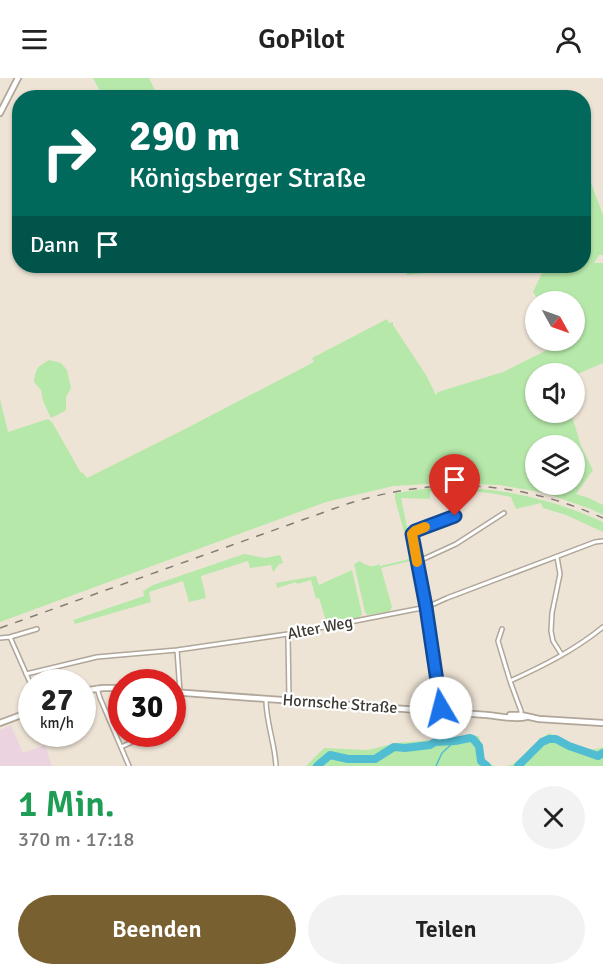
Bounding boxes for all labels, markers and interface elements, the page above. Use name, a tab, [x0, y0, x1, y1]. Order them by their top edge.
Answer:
icon: menu	[18, 23, 51, 56]
text: GoPilot	[258, 23, 345, 56]
icon: person	[552, 23, 585, 56]
text: 290 m	[129, 111, 240, 162]
icon: right	[30, 114, 108, 192]
text: Königsberger Straße	[129, 162, 366, 195]
icon: arrive	[91, 228, 124, 261]
text: Dann	[30, 231, 79, 258]
north arrow	[525, 291, 585, 351]
map controls	[525, 291, 585, 495]
button: sound	[525, 363, 585, 423]
button: layers	[525, 435, 585, 495]
pin	[429, 454, 480, 516]
icon: arrive	[438, 463, 471, 496]
street label: Alter Weg	[286, 612, 354, 644]
speed limit sign: 30	[108, 669, 186, 747]
position arrow	[409, 676, 473, 740]
text: 27	[41, 682, 73, 719]
street label: Hornsche Straße	[282, 690, 398, 718]
text: km/h	[40, 714, 74, 732]
text: 1 Min.	[18, 782, 115, 827]
button: close	[522, 786, 585, 849]
text: 370 m · 17:18	[18, 827, 134, 852]
button: Beenden	[18, 895, 296, 964]
button: Teilen	[308, 895, 585, 964]

